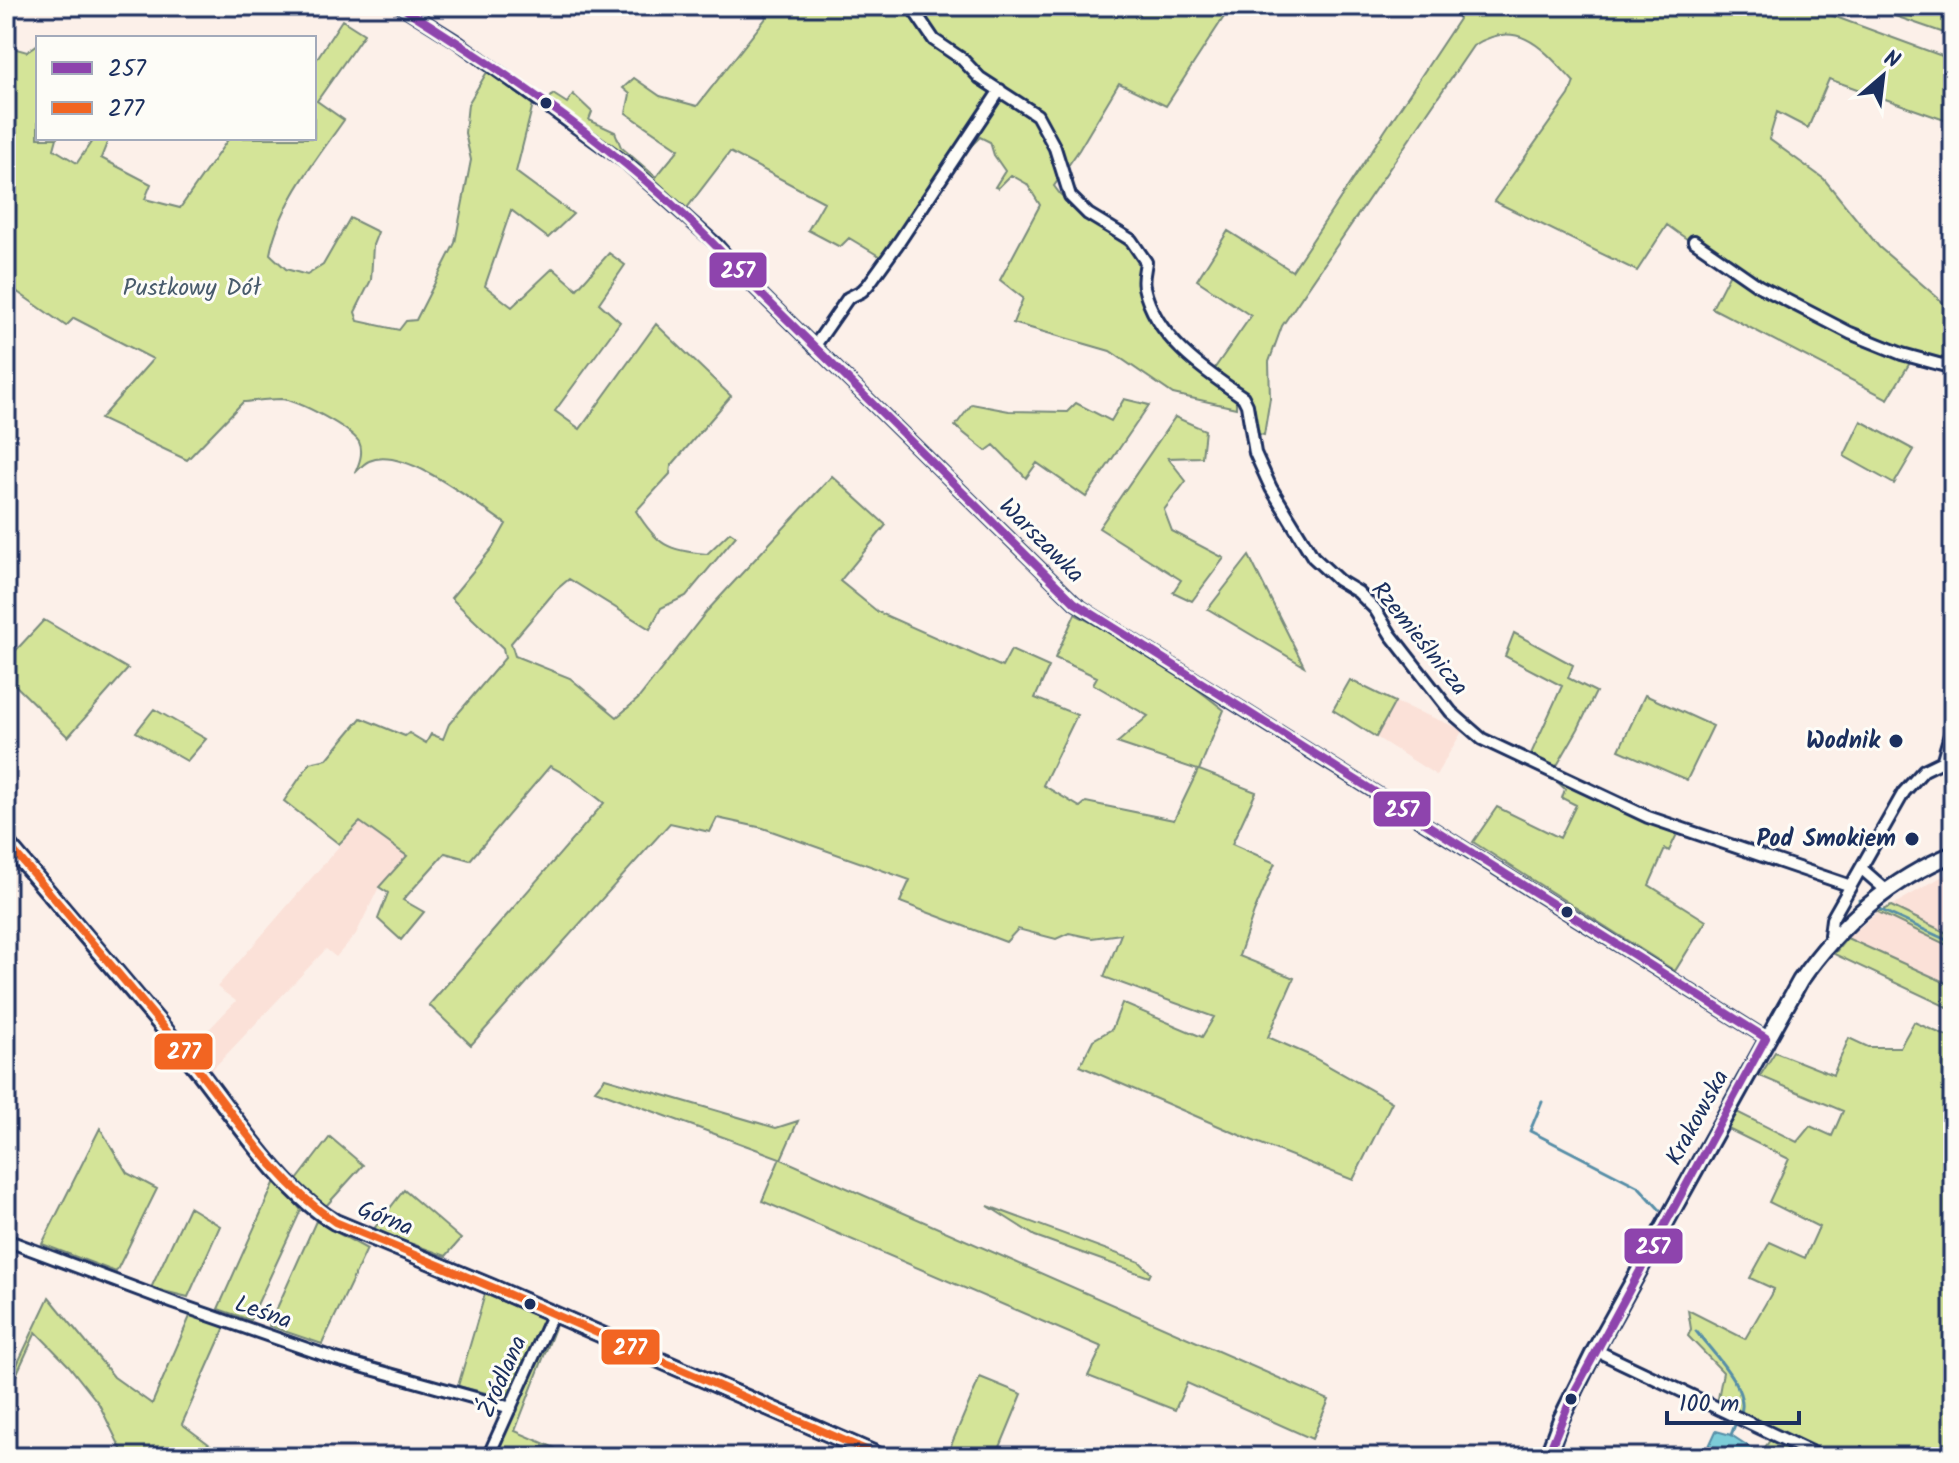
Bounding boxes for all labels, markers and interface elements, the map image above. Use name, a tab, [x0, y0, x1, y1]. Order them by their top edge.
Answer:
legend	[36, 36, 316, 140]
north arrow	[1843, 36, 1923, 116]
text: N	[1877, 42, 1906, 79]
text: 257	[108, 50, 147, 89]
text: 277	[108, 90, 145, 129]
unlabelled marker	[538, 95, 554, 111]
line badge: 257	[708, 251, 768, 289]
text: 257	[721, 255, 756, 290]
park label: Pustkowy Dół	[123, 269, 262, 308]
street label: Warszawka	[989, 489, 1093, 593]
street label: Rzemieślnicza	[1360, 573, 1478, 705]
place label: Wodnik	[1806, 722, 1881, 761]
marker: Wodnik	[1887, 732, 1905, 750]
line badge: 257	[1372, 790, 1432, 828]
text: 257	[1385, 794, 1420, 829]
place label: Pod Smokiem	[1756, 820, 1896, 859]
marker: Pod Smokiem	[1903, 830, 1921, 848]
unlabelled marker	[1559, 904, 1575, 920]
line badge: 277	[153, 1032, 214, 1071]
text: 277	[167, 1036, 201, 1071]
street label: Krakowska	[1656, 1063, 1740, 1173]
street label: Górna	[351, 1190, 419, 1248]
line badge: 257	[1623, 1227, 1684, 1265]
text: 257	[1636, 1231, 1671, 1266]
street label: Leśna	[229, 1285, 297, 1341]
unlabelled marker	[522, 1296, 538, 1312]
line badge: 277	[600, 1328, 661, 1366]
street label: Źródlana	[468, 1329, 538, 1425]
text: 277	[613, 1332, 647, 1367]
scale bar	[1667, 1375, 1799, 1425]
text: 100 m	[1679, 1385, 1739, 1424]
unlabelled marker	[1563, 1391, 1579, 1407]

